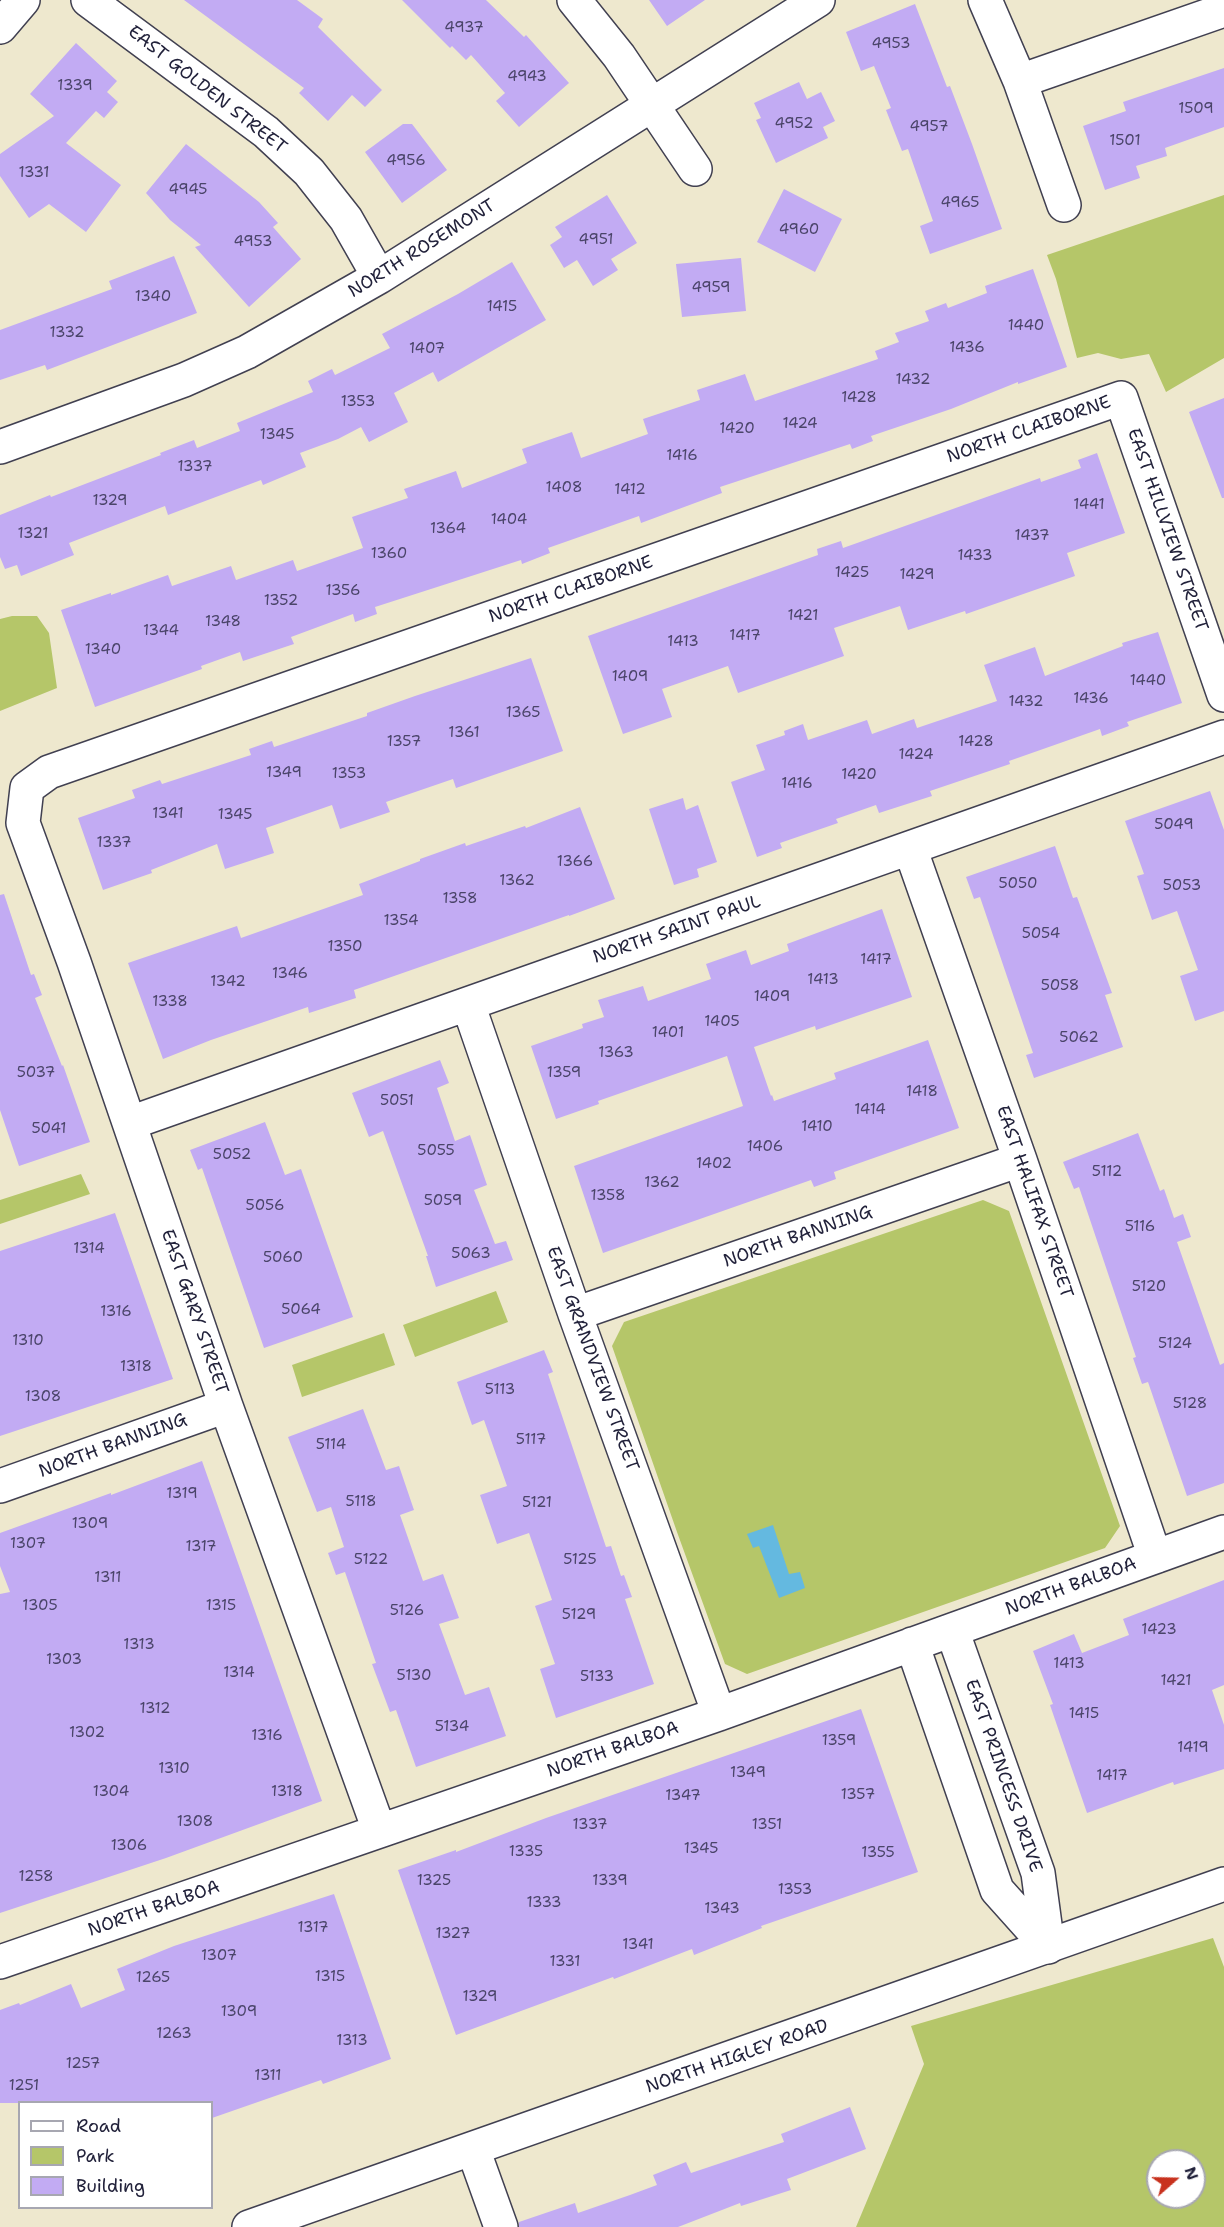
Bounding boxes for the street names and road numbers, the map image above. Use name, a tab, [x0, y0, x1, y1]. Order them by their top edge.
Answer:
street label: EAST GOLDEN STREET	[123, 21, 291, 159]
street label: NORTH ROSEMONT	[345, 195, 499, 303]
street label: NORTH CLAIBORNE	[944, 392, 1114, 468]
street label: EAST HILLVIEW STREET	[1122, 426, 1212, 634]
street label: NORTH CLAIBORNE	[486, 552, 656, 628]
street label: NORTH SAINT PAUL	[590, 891, 764, 969]
street label: EAST HALIFAX STREET	[991, 1103, 1077, 1301]
street label: NORTH BANNING	[721, 1201, 875, 1273]
street label: EAST GARY STREET	[156, 1227, 232, 1397]
street label: EAST GRANDVIEW STREET	[541, 1244, 643, 1474]
street label: NORTH BANNING	[36, 1409, 190, 1483]
street label: NORTH BALBOA	[1003, 1553, 1139, 1621]
street label: EAST PRINCESS DRIVE	[960, 1677, 1046, 1875]
street label: NORTH BALBOA	[544, 1717, 682, 1783]
street label: NORTH BALBOA	[85, 1876, 223, 1942]
street label: NORTH HIGLEY ROAD	[643, 2016, 831, 2098]

